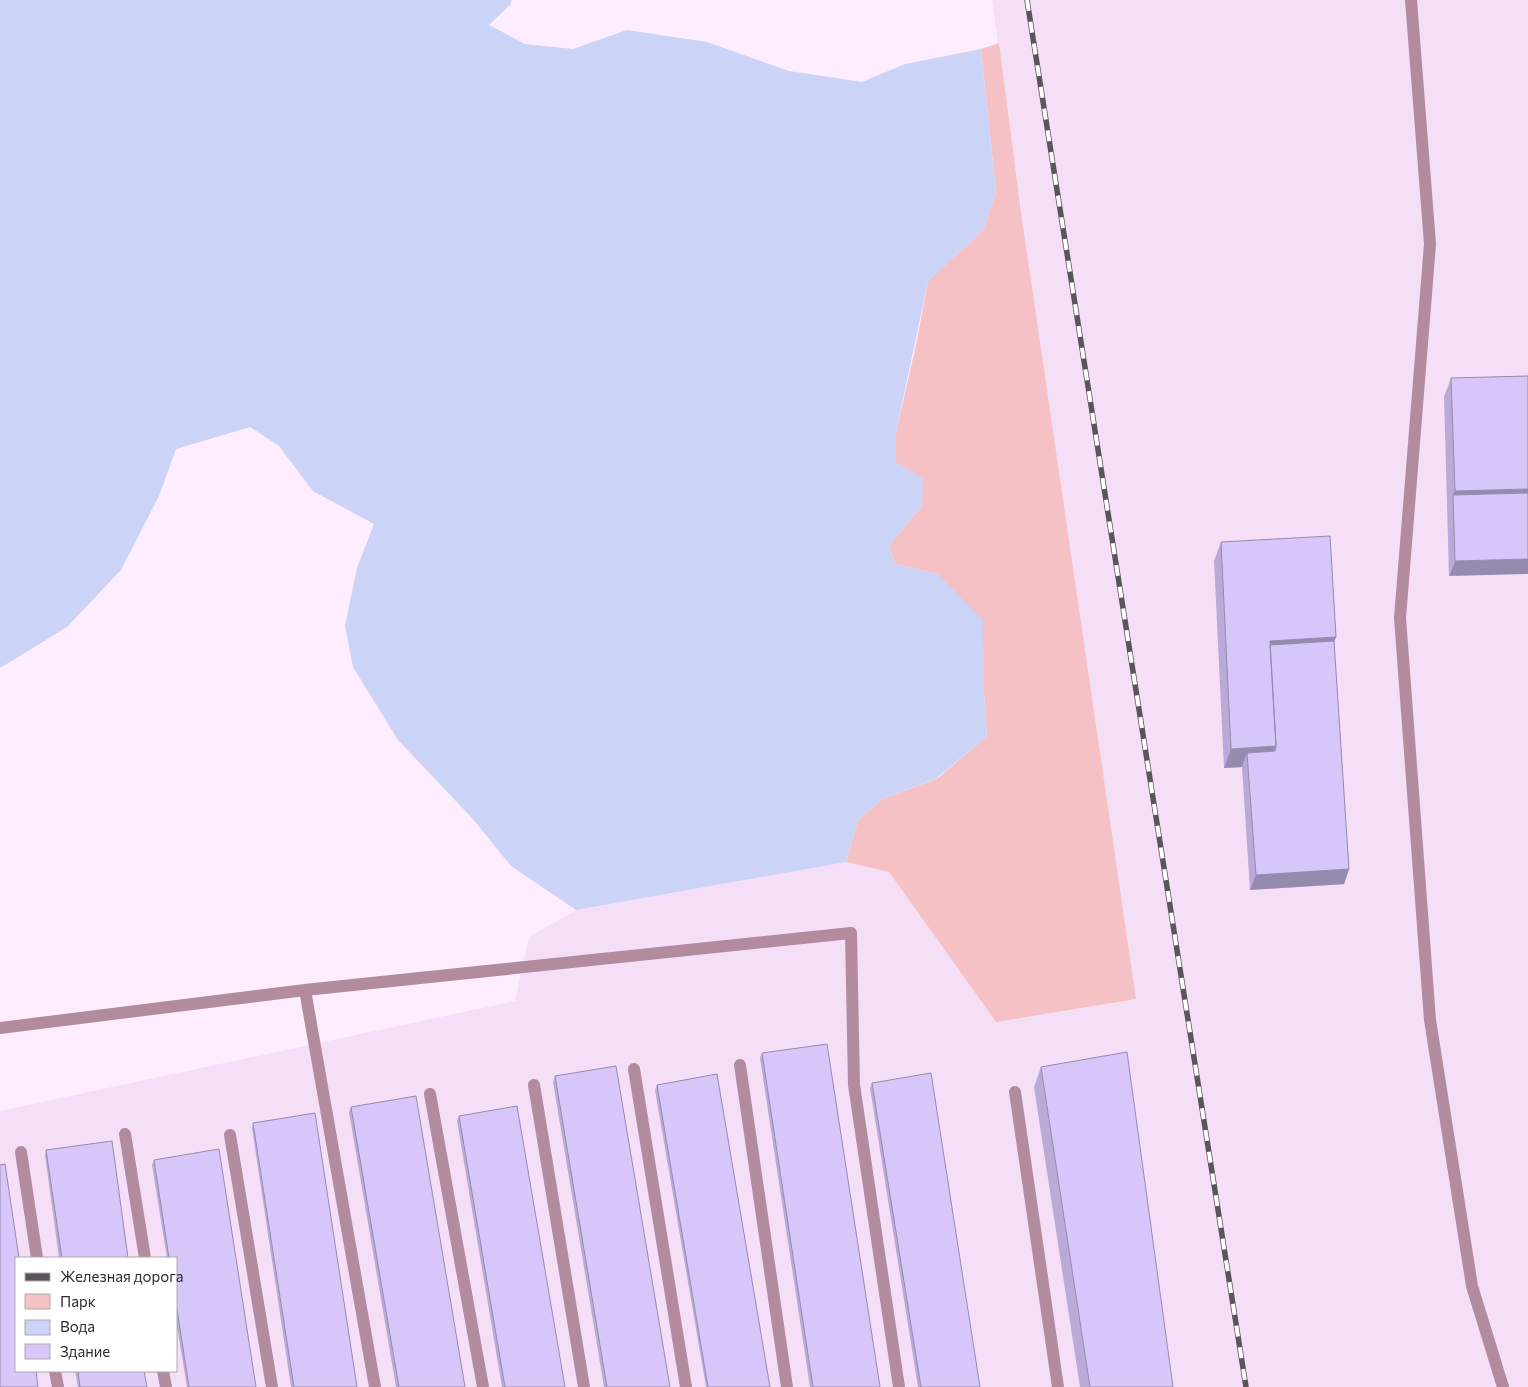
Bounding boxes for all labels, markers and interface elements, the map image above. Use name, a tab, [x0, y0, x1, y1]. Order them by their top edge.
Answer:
legend	[15, 1257, 178, 1372]
text: Железная дорога	[60, 1267, 184, 1285]
text: Парк	[60, 1292, 96, 1310]
text: Вода	[60, 1317, 95, 1335]
text: Здание	[60, 1342, 110, 1360]

